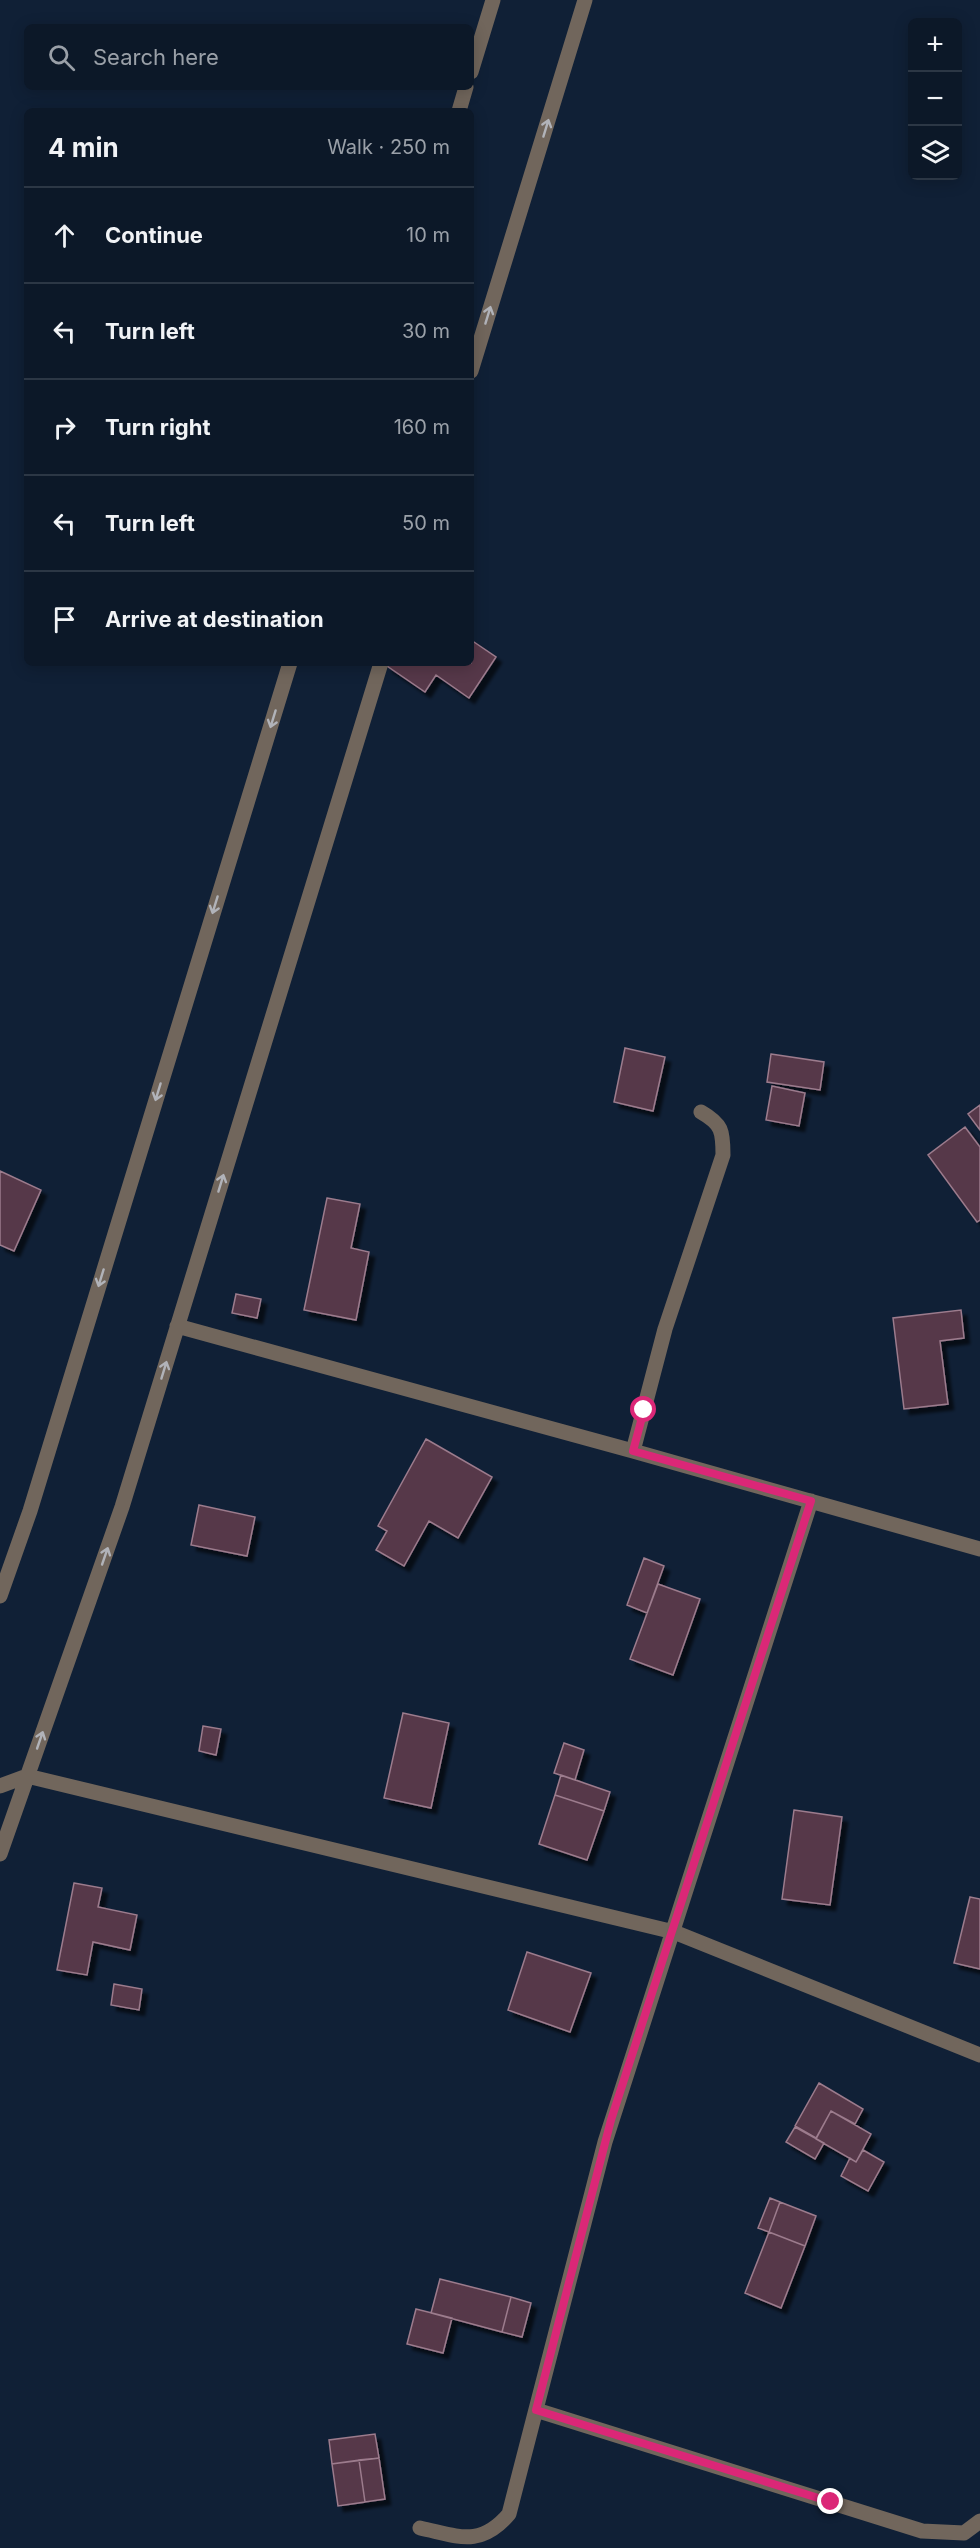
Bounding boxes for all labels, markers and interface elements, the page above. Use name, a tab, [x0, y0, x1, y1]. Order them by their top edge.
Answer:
map controls	[908, 18, 962, 180]
button: +	[908, 18, 962, 72]
search box	[24, 24, 474, 90]
icon: search	[45, 41, 78, 74]
text: Search here	[93, 44, 219, 70]
button: −	[908, 72, 962, 126]
one-way arrow	[541, 119, 552, 138]
button: layers	[908, 126, 962, 180]
text: 4 min	[48, 132, 119, 163]
text: Walk · 250 m	[327, 135, 450, 159]
icon: ahead	[48, 219, 81, 252]
text: Continue	[105, 222, 203, 248]
text: 10 m	[406, 223, 450, 247]
one-way arrow	[483, 306, 494, 325]
icon: left	[48, 315, 81, 348]
text: Turn left	[105, 318, 195, 344]
text: 30 m	[402, 319, 450, 343]
icon: right	[48, 411, 81, 444]
text: Turn right	[105, 414, 211, 440]
text: 160 m	[394, 415, 450, 439]
icon: left	[48, 507, 81, 540]
text: Turn left	[105, 510, 195, 536]
text: 50 m	[402, 511, 450, 535]
icon: arrive	[48, 603, 81, 636]
text: Arrive at destination	[105, 606, 324, 632]
one-way arrow	[266, 709, 277, 728]
one-way arrow	[209, 895, 220, 914]
one-way arrow	[152, 1082, 163, 1101]
one-way arrow	[216, 1174, 227, 1193]
one-way arrow	[95, 1268, 106, 1287]
one-way arrow	[159, 1361, 170, 1380]
route start	[630, 1396, 656, 1422]
one-way arrow	[100, 1547, 111, 1566]
one-way arrow	[36, 1731, 47, 1750]
route end	[817, 2488, 843, 2514]

